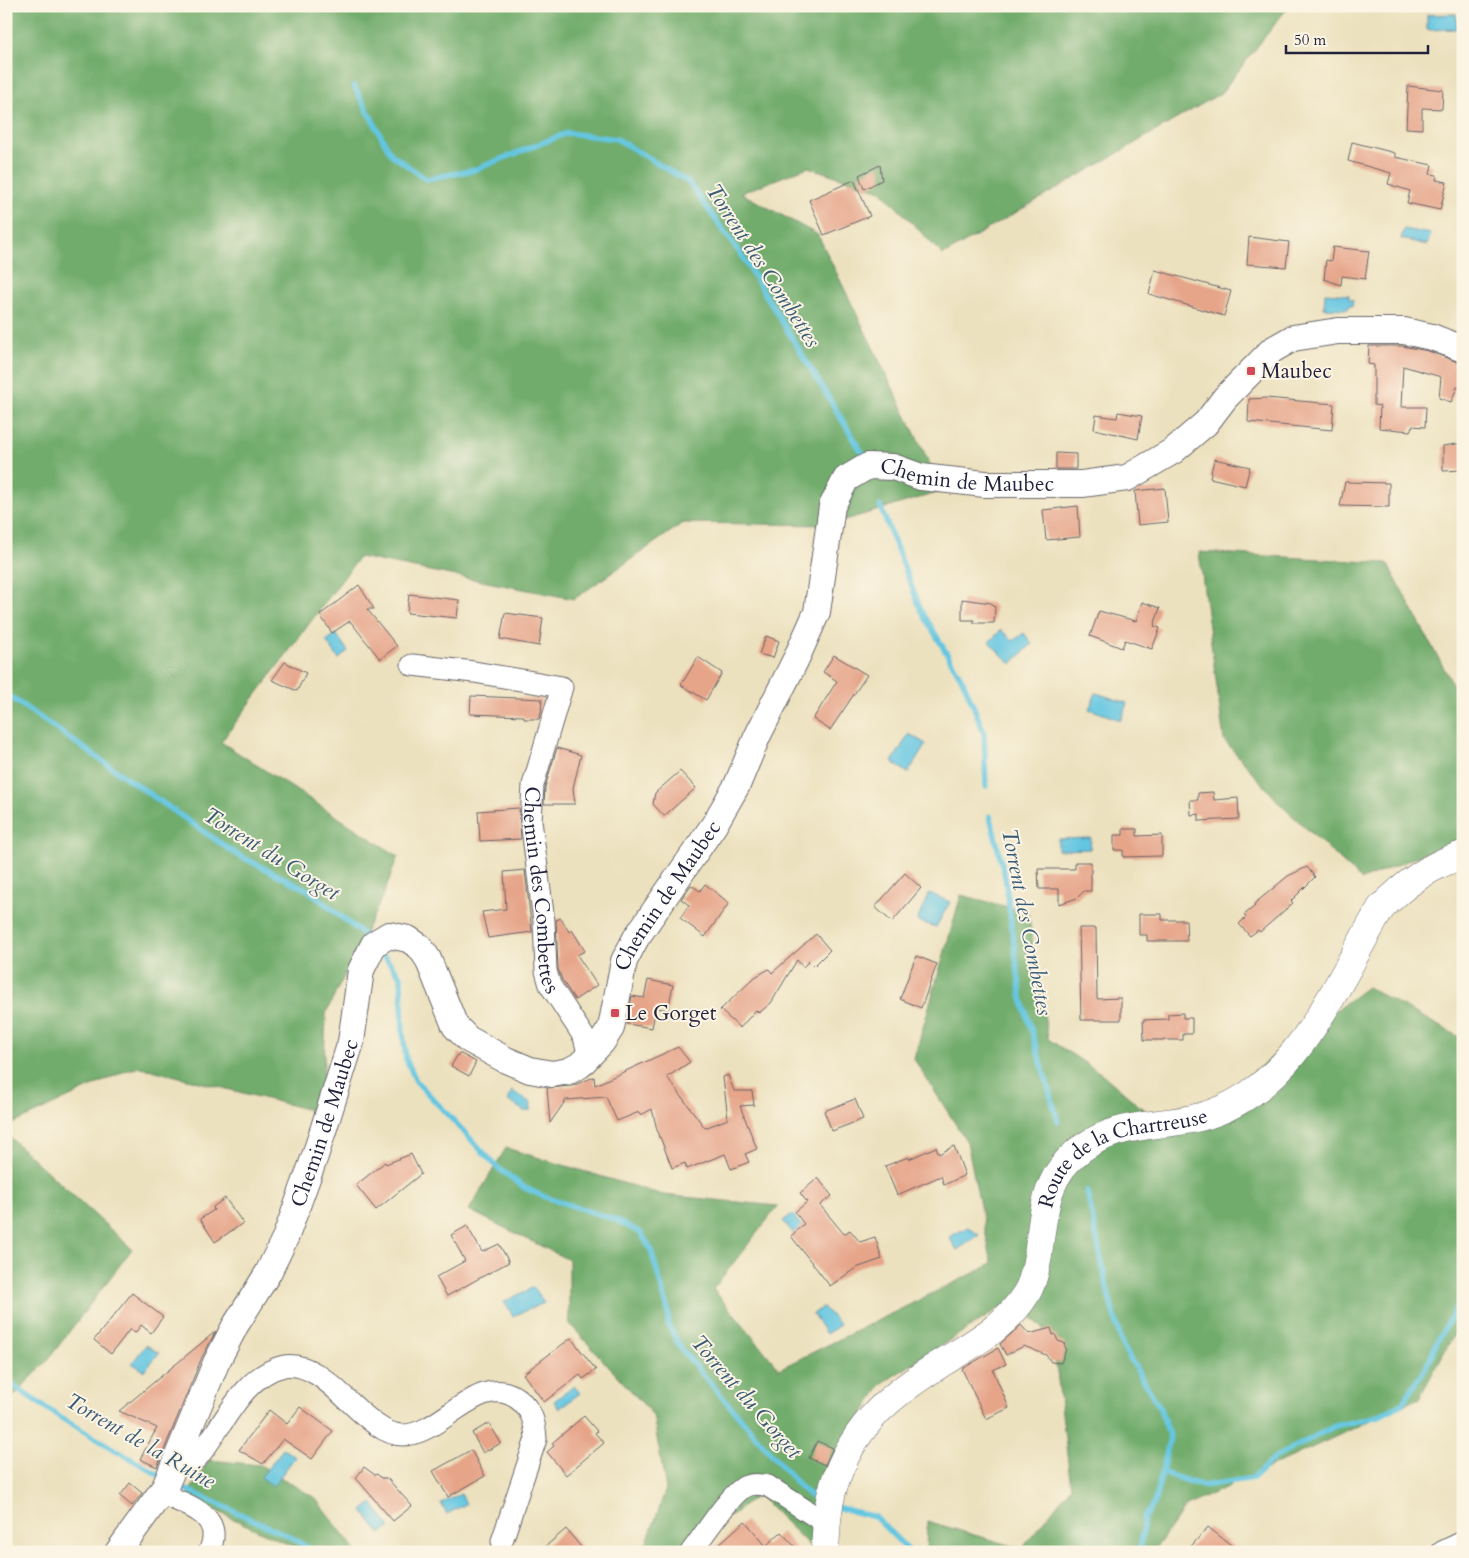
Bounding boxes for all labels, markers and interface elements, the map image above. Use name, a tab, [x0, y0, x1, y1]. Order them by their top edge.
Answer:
scale bar	[1286, 22, 1429, 54]
text: 50 m	[1294, 30, 1326, 50]
water label: Torrent des Combettes	[699, 178, 828, 354]
place label: Maubec	[1261, 357, 1332, 386]
marker: Maubec	[1245, 365, 1257, 377]
street label: Chemin de Maubec	[880, 453, 1054, 499]
street label: Chemin des Combettes	[516, 785, 566, 999]
water label: Torrent du Gorget	[198, 800, 346, 908]
street label: Chemin de Maubec	[608, 815, 728, 973]
water label: Torrent des Combettes	[994, 826, 1060, 1019]
place label: Le Gorget	[625, 999, 717, 1028]
marker: Le Gorget	[609, 1007, 621, 1019]
street label: Chemin de Maubec	[284, 1035, 366, 1211]
street label: Route de la Chartreuse	[1031, 1102, 1211, 1211]
water label: Torrent du Gorget	[684, 1328, 809, 1466]
water label: Torrent de la Ruine	[60, 1386, 221, 1496]

